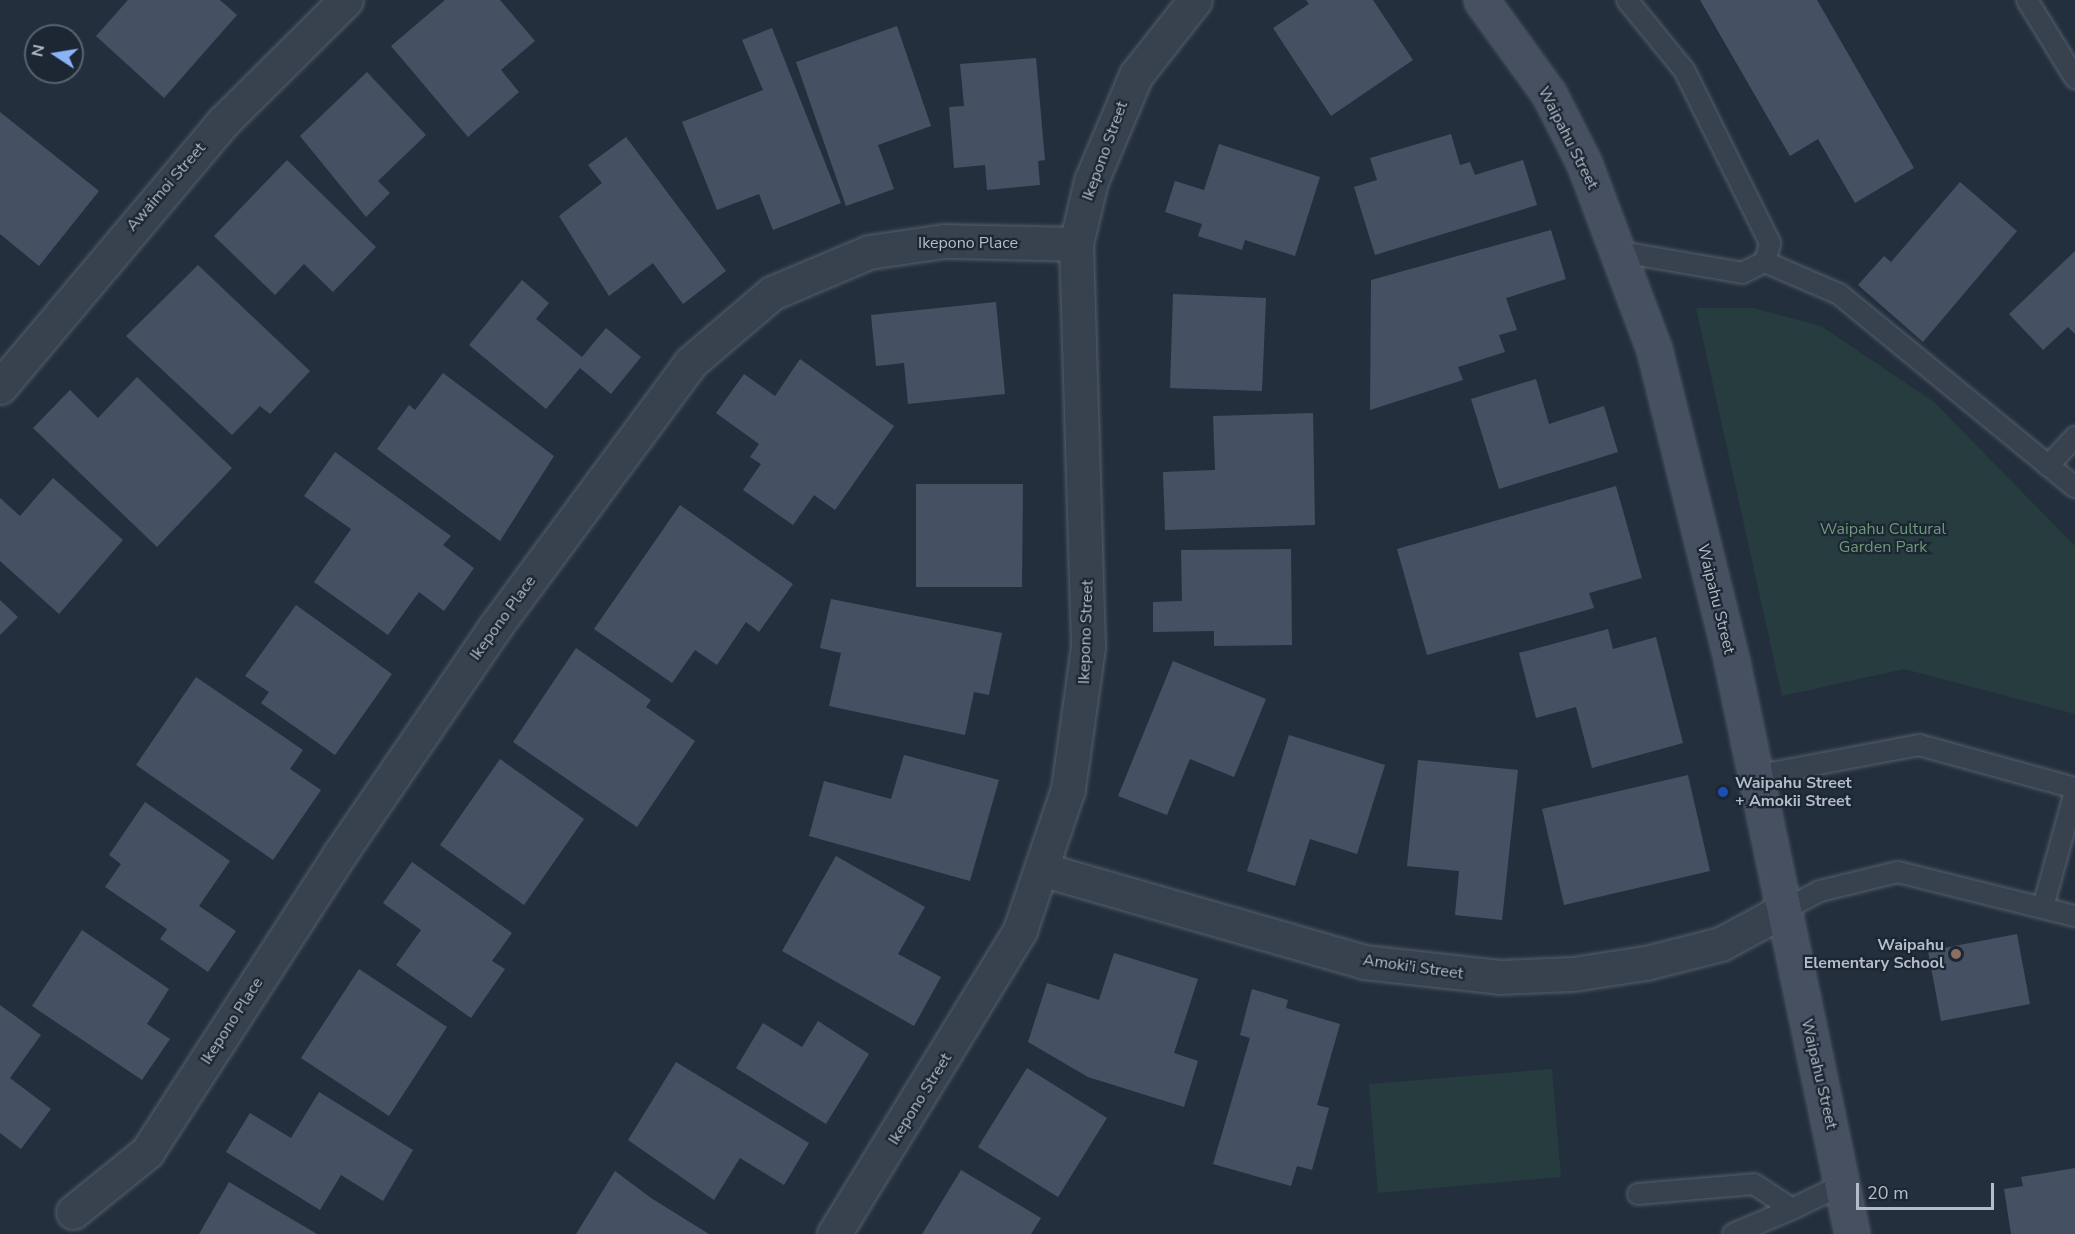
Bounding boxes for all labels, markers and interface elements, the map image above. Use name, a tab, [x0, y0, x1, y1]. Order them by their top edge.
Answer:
north arrow	[24, 24, 84, 84]
text: N	[26, 43, 50, 59]
street label: Waipahu Street	[1534, 84, 1602, 192]
street label: Ikepono Street	[1078, 99, 1132, 203]
street label: Awaimoi Street	[122, 139, 210, 235]
street label: Ikepono Place	[918, 233, 1018, 253]
park label: Waipahu Cultural Garden Park	[1820, 519, 1946, 557]
street label: Waipahu Street	[1693, 542, 1739, 656]
street label: Ikepono Place	[466, 572, 540, 664]
street label: Ikepono Street	[1075, 580, 1097, 684]
place label: Waipahu Street + Amokii Street	[1735, 773, 1852, 811]
marker: Waipahu Street + Amokii Street	[1716, 785, 1730, 799]
place label: Waipahu Elementary School	[1804, 935, 1944, 973]
marker: Waipahu Elementary School	[1949, 947, 1963, 961]
street label: Amoki'i Street	[1362, 950, 1464, 984]
street label: Ikepono Place	[197, 974, 267, 1068]
street label: Waipahu Street	[1797, 1017, 1841, 1131]
street label: Ikepono Street	[884, 1050, 956, 1148]
scale bar	[1859, 1171, 1997, 1209]
text: 20 m	[1867, 1181, 1909, 1205]

